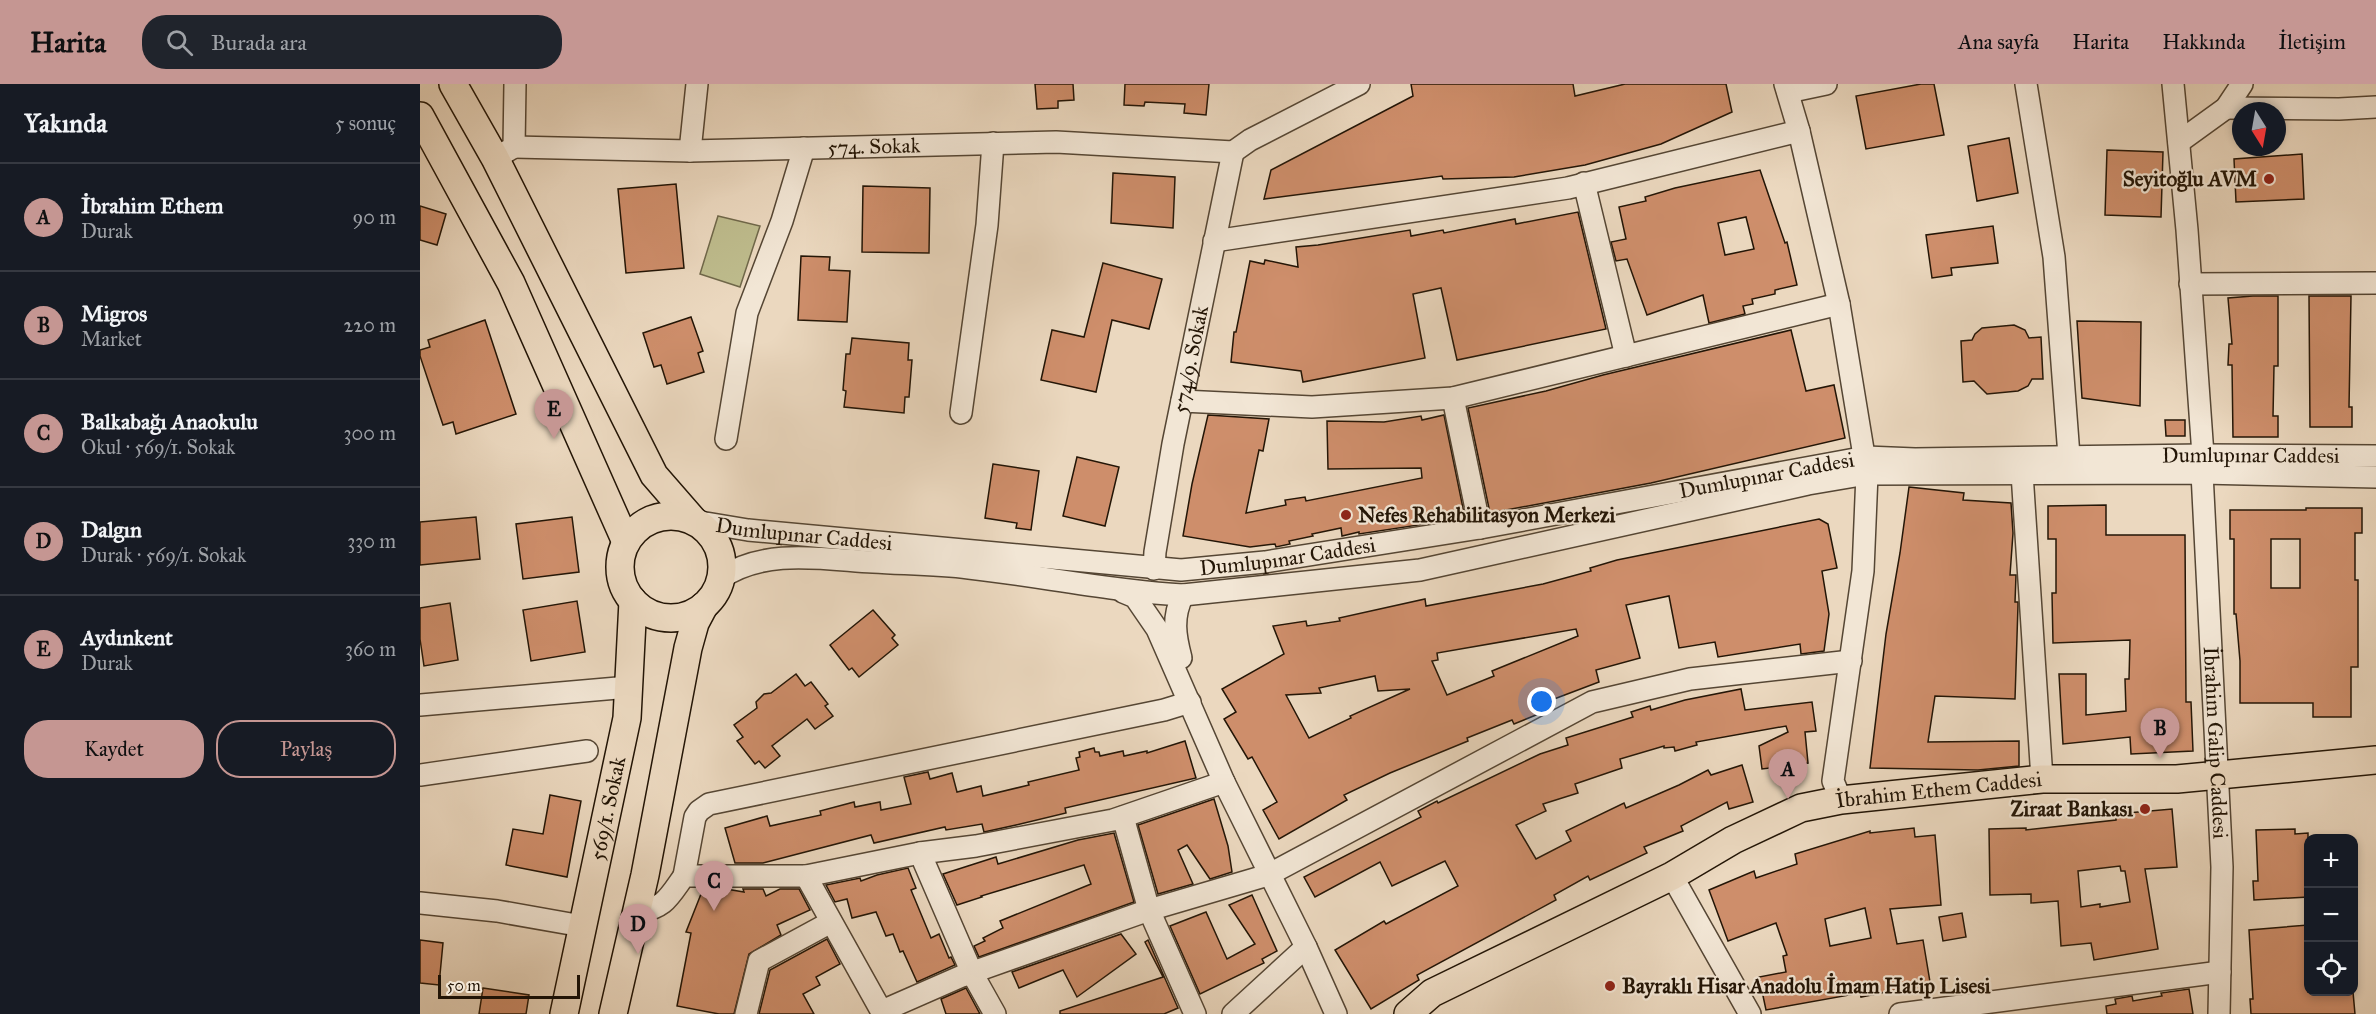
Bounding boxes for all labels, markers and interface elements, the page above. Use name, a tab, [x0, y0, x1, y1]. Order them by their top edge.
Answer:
search box	[142, 15, 562, 69]
text: Harita	[30, 25, 106, 60]
icon: search	[163, 26, 196, 59]
text: Burada ara	[211, 29, 307, 56]
text: Ana sayfa	[1958, 29, 2039, 55]
text: Harita	[2072, 29, 2129, 55]
text: Hakkında	[2162, 29, 2245, 55]
text: İletişim	[2278, 29, 2346, 55]
north arrow	[2232, 102, 2286, 156]
text: Yakında	[24, 107, 107, 139]
text: 5 sonuç	[335, 111, 396, 135]
street label: 574. Sokak	[827, 132, 921, 161]
place label: Seyitoğlu AVM	[2123, 166, 2257, 192]
marker: Seyitoğlu AVM	[2262, 172, 2276, 186]
text: İbrahim Ethem	[81, 192, 223, 219]
text: A	[37, 205, 50, 229]
text: 90 m	[353, 205, 396, 229]
text: Durak	[81, 219, 133, 243]
text: Migros	[81, 300, 147, 327]
street label: 574/9. Sokak	[1167, 303, 1214, 415]
text: B	[37, 313, 50, 337]
text: 220 m	[344, 313, 396, 337]
text: Market	[81, 327, 142, 351]
pin: E	[534, 390, 574, 439]
text: Balkabağı Anaokulu	[81, 408, 258, 435]
text: C	[37, 421, 50, 445]
text: 300 m	[344, 421, 396, 445]
text: Okul · 569/1. Sokak	[81, 435, 235, 459]
street label: Dumlupınar Caddesi	[2162, 442, 2340, 469]
street label: Dumlupınar Caddesi	[1677, 446, 1856, 504]
place label: Nefes Rehabilitasyon Merkezi	[1358, 502, 1616, 528]
marker: Nefes Rehabilitasyon Merkezi	[1339, 508, 1353, 522]
street label: Dumlupınar Caddesi	[714, 512, 894, 556]
text: Dalgın	[81, 516, 142, 543]
text: D	[36, 529, 51, 553]
text: 330 m	[347, 529, 396, 553]
street label: Dumlupınar Caddesi	[1198, 532, 1378, 581]
text: Durak · 569/1. Sokak	[81, 543, 246, 567]
text: Aydınkent	[81, 624, 173, 651]
text: E	[36, 637, 51, 661]
text: 360 m	[345, 637, 396, 661]
street label: İbrahim Galip Caddesi	[2198, 646, 2234, 840]
text: Durak	[81, 651, 133, 675]
your location	[1527, 687, 1556, 716]
pin: B	[2140, 708, 2180, 758]
button: Kaydet	[24, 720, 204, 778]
button: Paylaş	[216, 720, 396, 778]
pin: A	[1768, 750, 1808, 799]
street label: 569/1. Sokak	[584, 754, 631, 863]
street label: İbrahim Ethem Caddesi	[1833, 766, 2043, 814]
place label: Ziraat Bankası	[2010, 796, 2133, 822]
marker: Ziraat Bankası	[2138, 802, 2152, 816]
map controls	[2304, 834, 2358, 996]
button: +	[2304, 834, 2358, 888]
pin: C	[694, 862, 734, 911]
button: −	[2304, 888, 2358, 942]
pin: D	[618, 904, 658, 954]
button: locate	[2304, 942, 2358, 996]
scale bar	[438, 972, 580, 1000]
place label: Bayraklı Hisar Anadolu İmam Hatip Lisesi	[1622, 972, 1991, 999]
text: 50 m	[447, 976, 481, 995]
marker: Bayraklı Hisar Anadolu İmam Hatip Lisesi	[1603, 979, 1617, 993]

